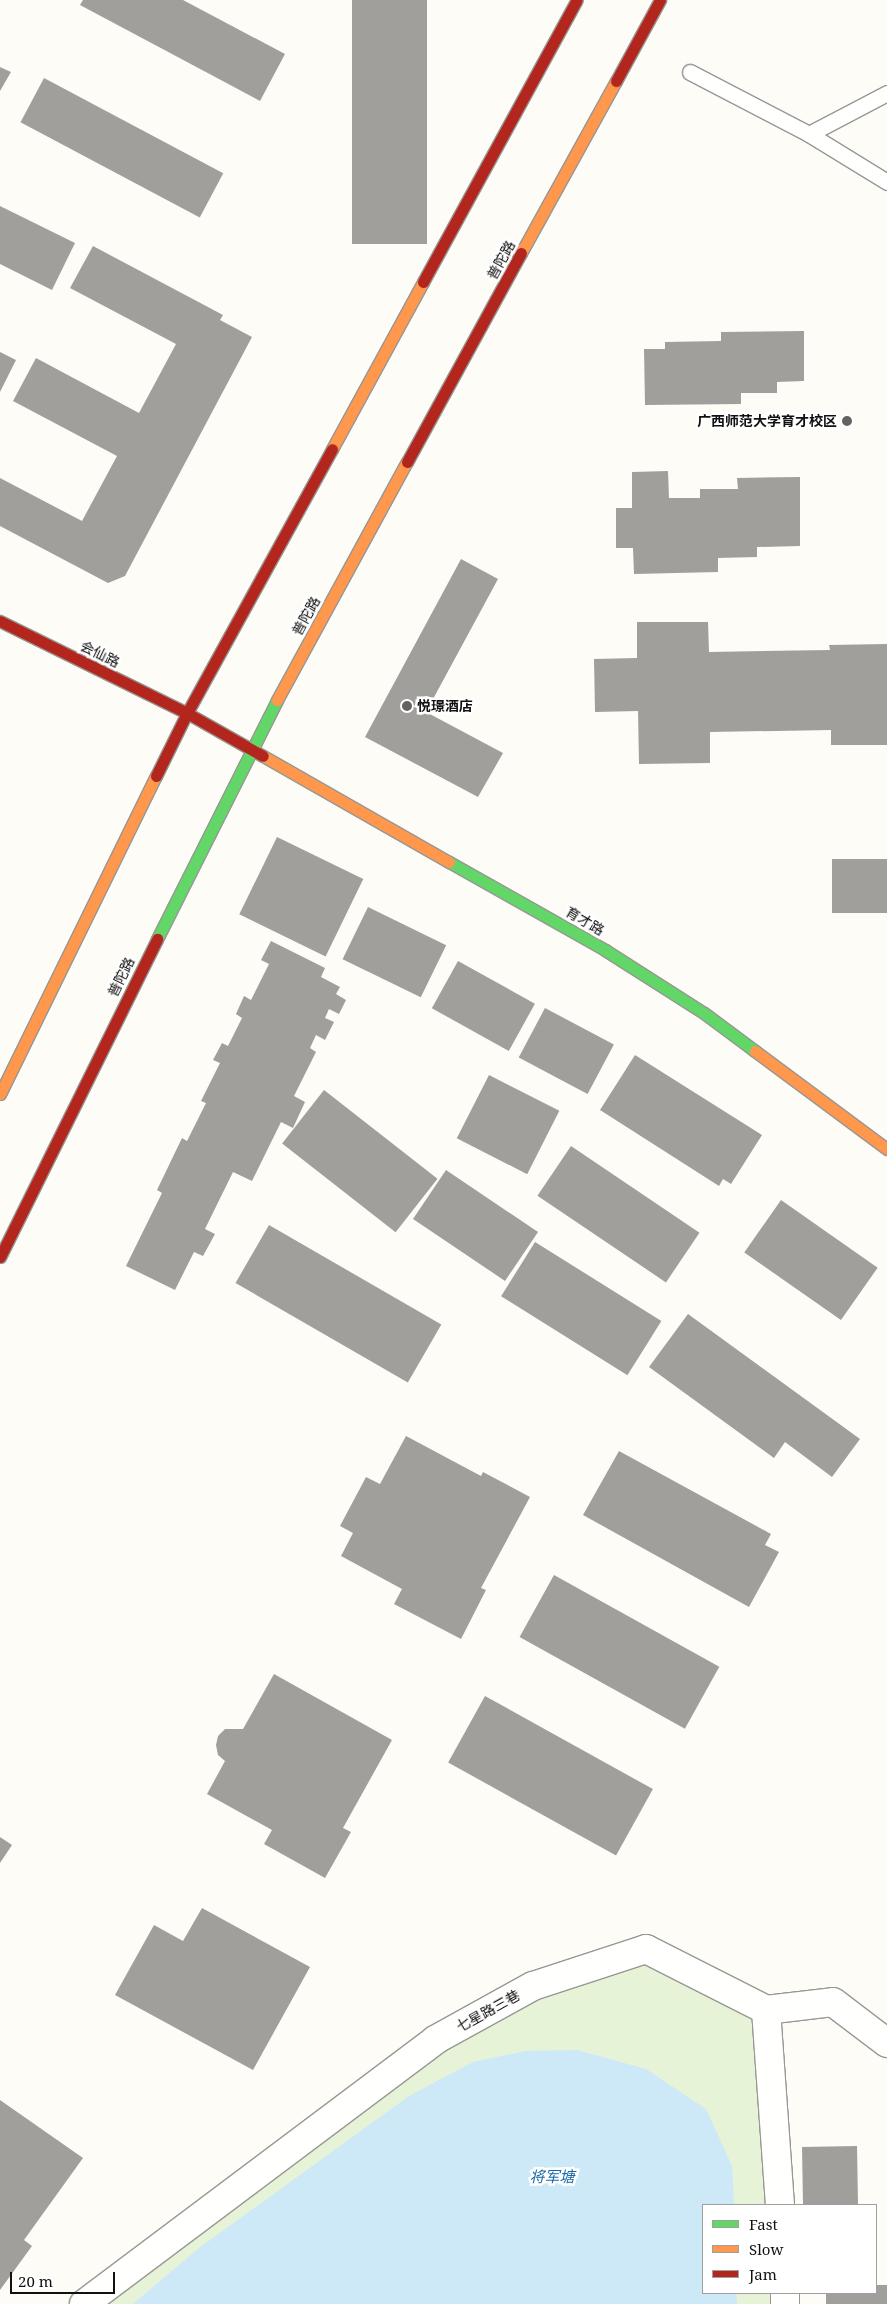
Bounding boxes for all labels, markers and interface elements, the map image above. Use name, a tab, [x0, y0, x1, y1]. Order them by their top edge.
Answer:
street label: 普陀路	[483, 238, 519, 282]
place label: 广西师范大学育才校区	[697, 413, 837, 429]
marker: 广西师范大学育才校区	[841, 415, 853, 427]
street label: 普陀路	[288, 594, 324, 638]
street label: 会仙路	[77, 637, 123, 671]
place label: 悦璟酒店	[417, 698, 473, 714]
marker: 悦璟酒店	[401, 700, 413, 712]
street label: 育才路	[563, 903, 607, 939]
street label: 普陀路	[104, 954, 138, 1000]
street label: 七星路三巷	[453, 1987, 523, 2035]
water label: 将军塘	[530, 2168, 574, 2186]
legend	[702, 2204, 877, 2294]
text: Fast	[749, 2214, 778, 2234]
text: Slow	[749, 2239, 783, 2259]
scale bar	[12, 2262, 118, 2294]
text: Jam	[749, 2264, 777, 2284]
text: 20 m	[18, 2271, 53, 2291]

